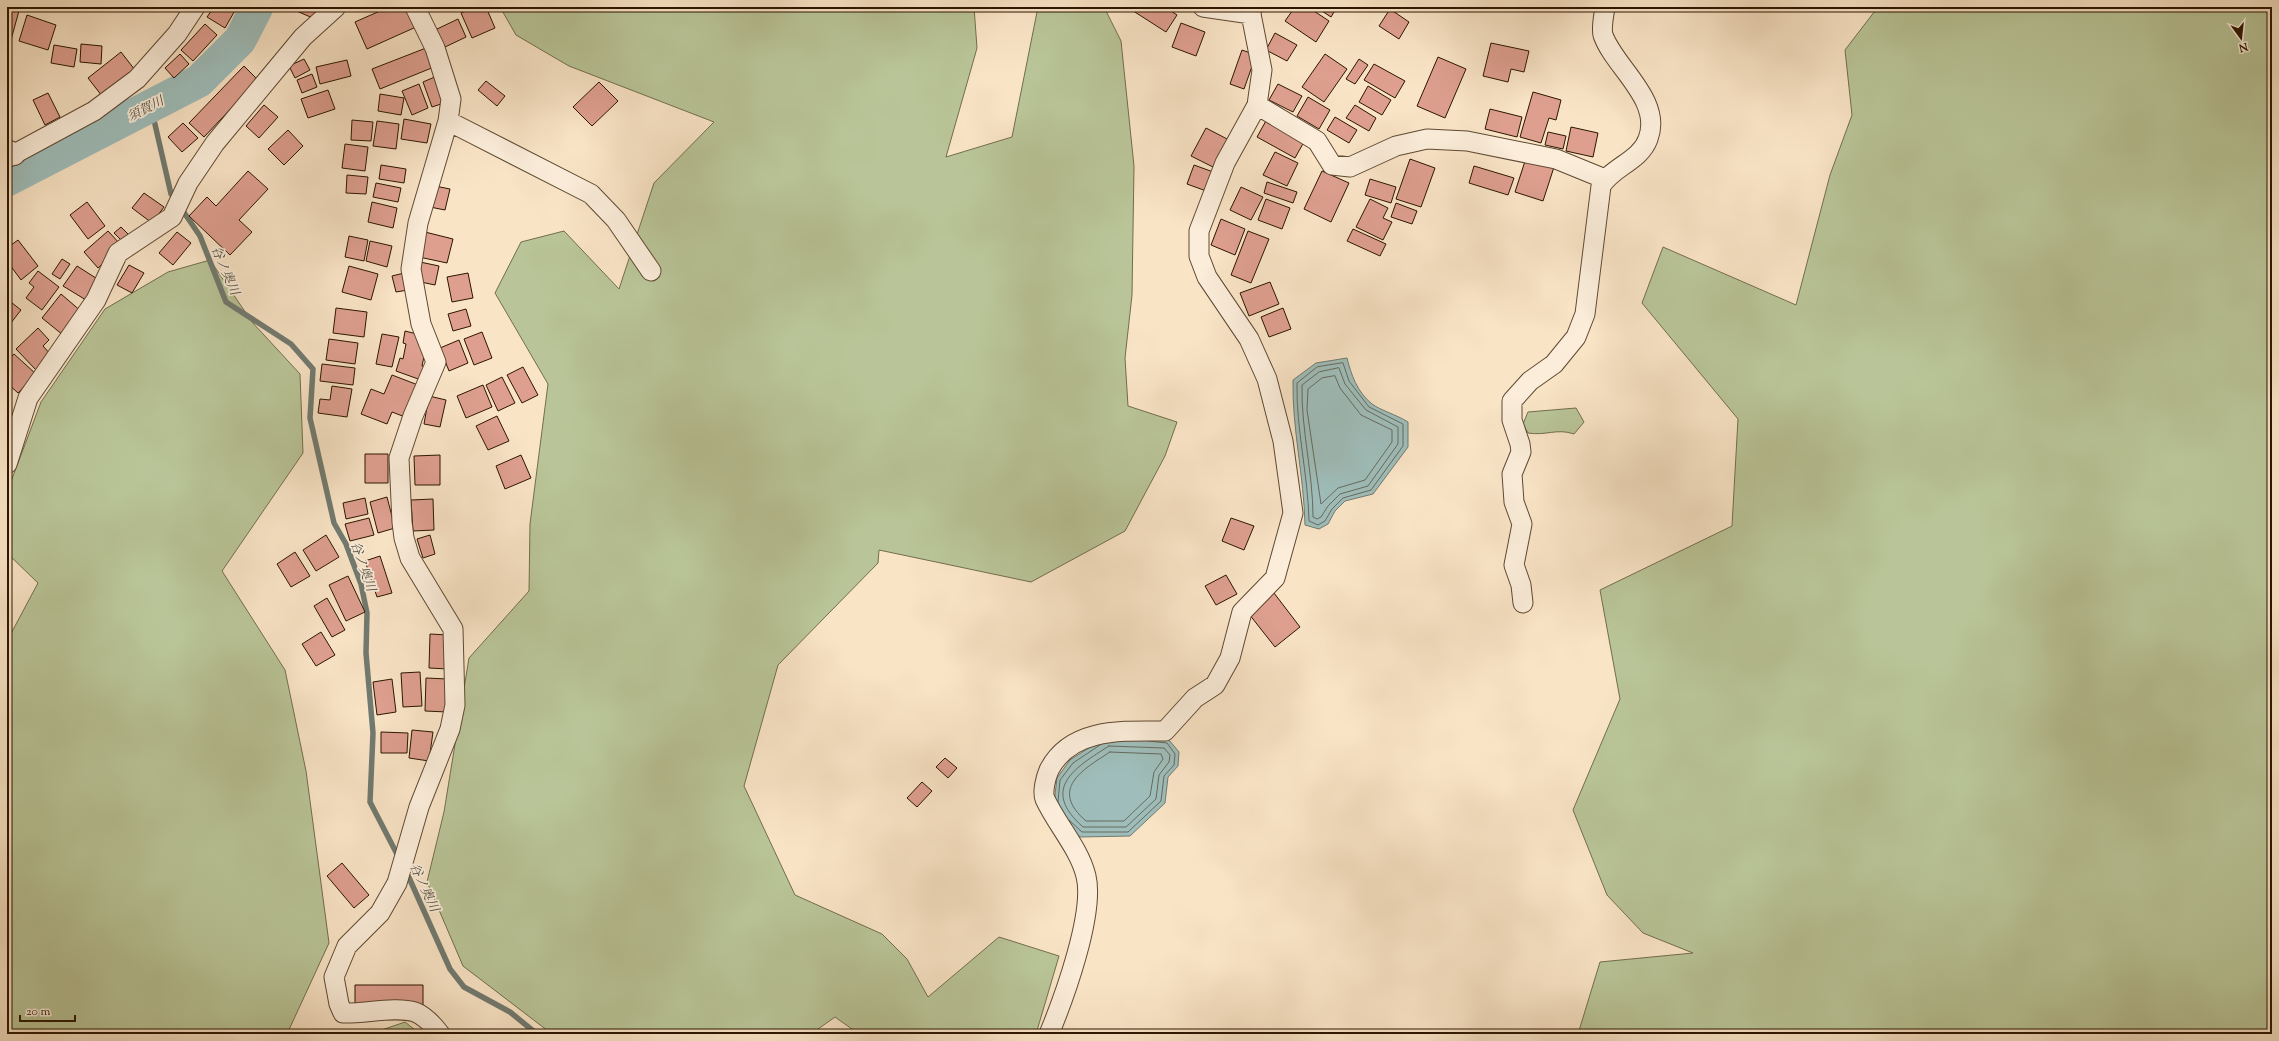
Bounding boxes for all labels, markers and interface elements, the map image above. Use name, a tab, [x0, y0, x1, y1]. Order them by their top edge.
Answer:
north arrow	[2221, 18, 2261, 58]
text: N	[2237, 38, 2251, 56]
water label: 須賀川	[124, 92, 169, 127]
water label: 谷ノ奥川	[206, 243, 243, 300]
water label: 谷ノ奥川	[345, 539, 380, 596]
water label: 谷ノ奥川	[404, 860, 443, 917]
scale bar	[20, 997, 75, 1023]
text: 20 m	[26, 1003, 51, 1021]

